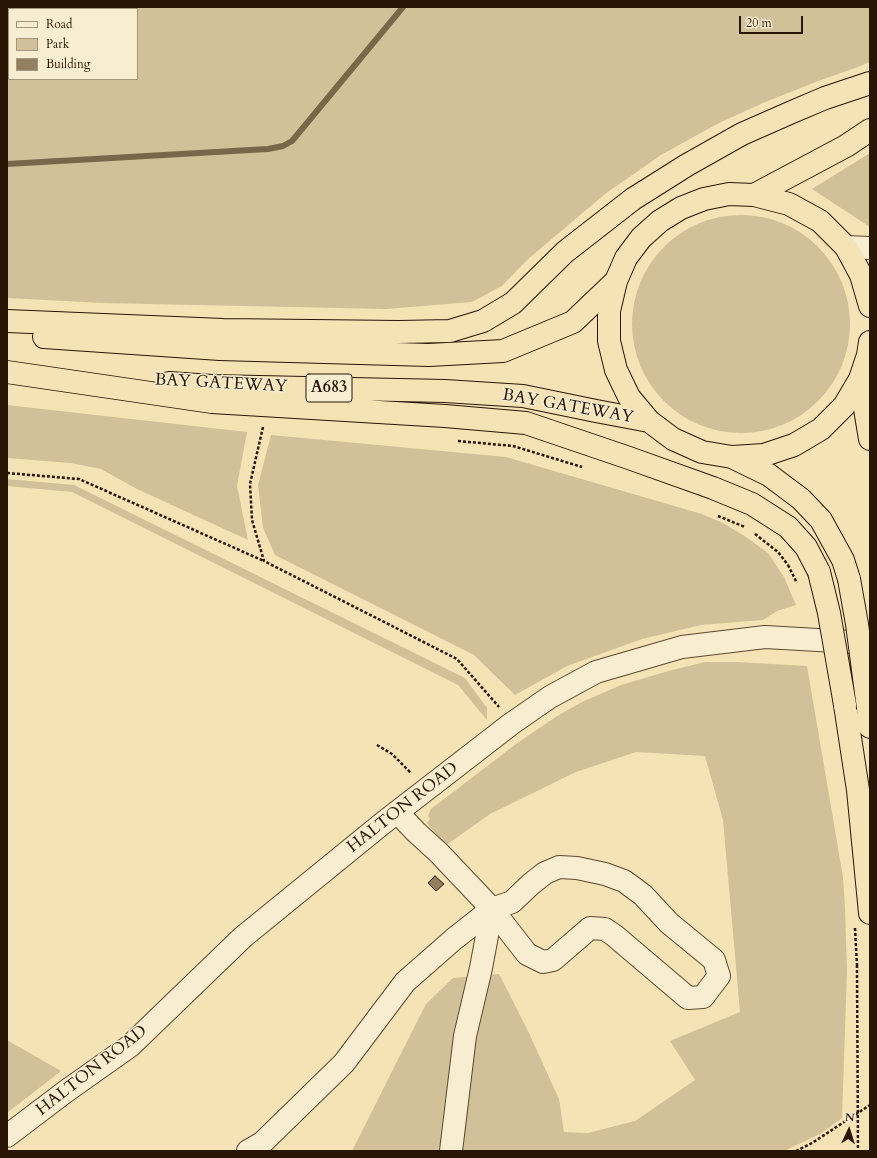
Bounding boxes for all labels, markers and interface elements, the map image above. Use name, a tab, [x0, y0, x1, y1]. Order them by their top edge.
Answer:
legend	[8, 8, 138, 80]
scale bar	[741, 8, 805, 34]
text: 20 m	[746, 15, 772, 31]
text: Road	[46, 16, 72, 32]
text: Park	[46, 36, 69, 52]
text: Building	[46, 56, 90, 72]
street label: BAY GATEWAY	[154, 370, 288, 398]
road number: A683	[306, 374, 352, 402]
street label: BAY GATEWAY	[501, 385, 635, 429]
street label: HALTON ROAD	[343, 758, 463, 858]
street label: HALTON ROAD	[32, 1021, 152, 1121]
north arrow	[829, 1110, 869, 1150]
text: N	[845, 1110, 855, 1125]

